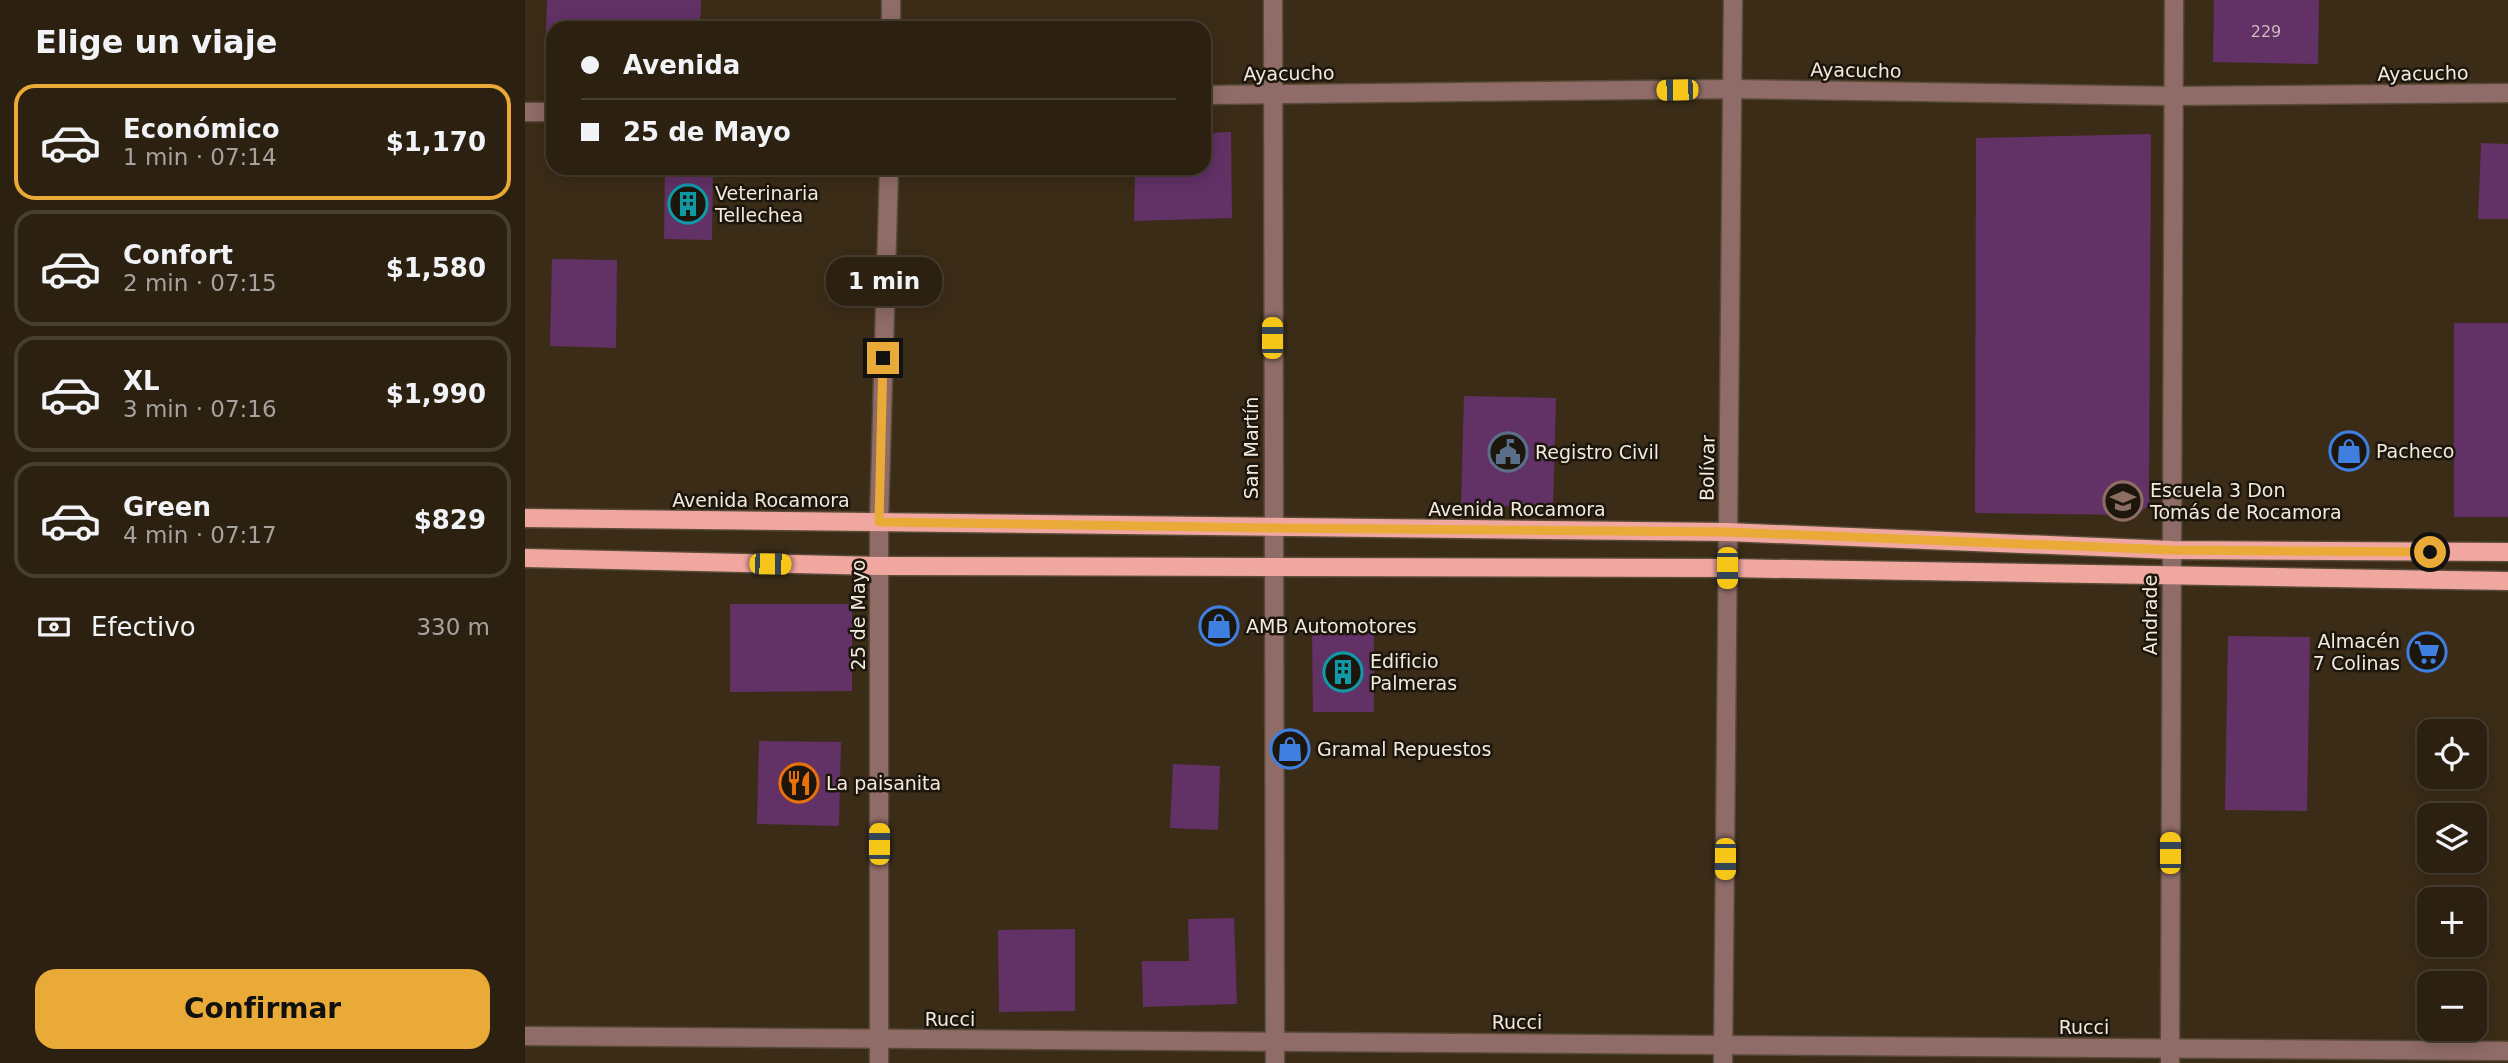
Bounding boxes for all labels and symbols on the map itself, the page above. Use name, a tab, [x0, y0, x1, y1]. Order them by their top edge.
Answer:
house number: 229	[2251, 22, 2281, 41]
street label: Ayacucho	[1810, 58, 1902, 82]
street label: Ayacucho	[1243, 61, 1335, 85]
street label: Ayacucho	[2377, 61, 2469, 85]
car	[1656, 79, 1699, 101]
place label: Veterinaria Tellechea	[714, 182, 819, 226]
building icon: Veterinaria Tellechea	[667, 183, 709, 225]
callout: 1 min	[825, 256, 941, 306]
car	[1262, 317, 1283, 359]
route end	[867, 342, 899, 374]
street label: San Martín	[1240, 397, 1262, 499]
shop icon: Pacheco	[2328, 430, 2370, 472]
public building icon: Registro Civil	[1487, 431, 1529, 473]
street label: Bolívar	[1695, 435, 1719, 501]
place label: Pacheco	[2376, 440, 2455, 462]
place label: Registro Civil	[1535, 441, 1659, 463]
place label: Escuela 3 Don Tomás de Rocamora	[2149, 479, 2342, 523]
school or university icon: Escuela 3 Don Tomás de Rocamora	[2102, 480, 2144, 522]
street label: Avenida Rocamora	[672, 489, 850, 511]
street label: Avenida Rocamora	[1428, 498, 1606, 520]
route start	[2414, 536, 2446, 568]
car	[1717, 547, 1738, 589]
car	[749, 553, 792, 575]
street label: 25 de Mayo	[847, 560, 869, 670]
street label: Andrade	[2139, 575, 2161, 655]
shop icon: AMB Automotores	[1198, 605, 1240, 647]
place label: AMB Automotores	[1246, 615, 1417, 637]
place label: Almacén 7 Colinas	[2313, 630, 2400, 674]
supermarket icon: Almacén 7 Colinas	[2406, 631, 2448, 673]
place label: Edificio Palmeras	[1370, 650, 1457, 694]
building icon: Edificio Palmeras	[1322, 651, 1364, 693]
shop icon: Gramal Repuestos	[1269, 728, 1311, 770]
place label: Gramal Repuestos	[1317, 738, 1491, 760]
restaurant icon: La paisanita	[778, 762, 820, 804]
place label: La paisanita	[826, 772, 941, 794]
car	[869, 823, 890, 865]
car	[2160, 832, 2181, 874]
car	[1715, 838, 1736, 880]
street label: Rucci	[925, 1008, 975, 1030]
street label: Rucci	[1492, 1011, 1542, 1033]
street label: Rucci	[2059, 1016, 2109, 1038]

